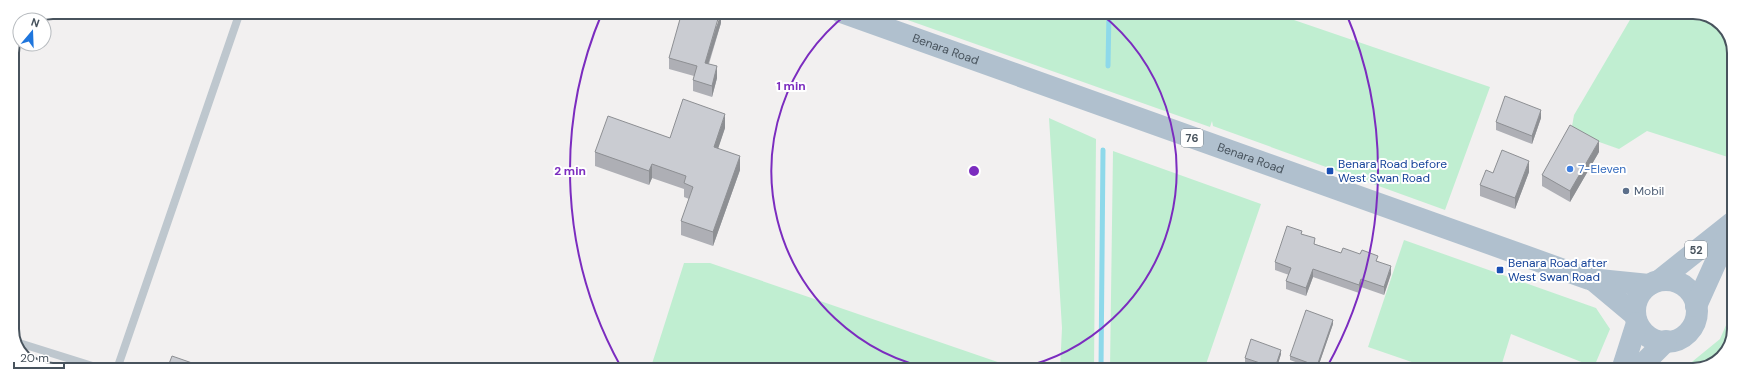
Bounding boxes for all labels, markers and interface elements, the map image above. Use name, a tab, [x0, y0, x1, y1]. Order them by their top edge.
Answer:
north arrow	[12, 12, 52, 52]
text: N	[29, 15, 41, 30]
street label: Benara Road	[910, 30, 981, 69]
text: 1 min	[776, 78, 806, 94]
road number: 76	[1181, 129, 1203, 147]
street label: Benara Road	[1215, 139, 1286, 177]
place label: Benara Road before West Swan Road	[1338, 156, 1447, 186]
place label: 7-Eleven	[1578, 161, 1626, 177]
text: 2 min	[554, 163, 586, 179]
centre of rings	[967, 164, 981, 178]
marker: 7-Eleven	[1565, 164, 1575, 174]
marker: Benara Road before West Swan Road	[1325, 166, 1335, 176]
place label: Mobil	[1634, 183, 1664, 199]
marker: Mobil	[1621, 186, 1631, 196]
road number: 52	[1685, 241, 1707, 259]
place label: Benara Road after West Swan Road	[1508, 255, 1608, 285]
marker: Benara Road after West Swan Road	[1495, 265, 1505, 275]
scale bar	[14, 344, 64, 370]
text: 20 m	[20, 350, 49, 366]

